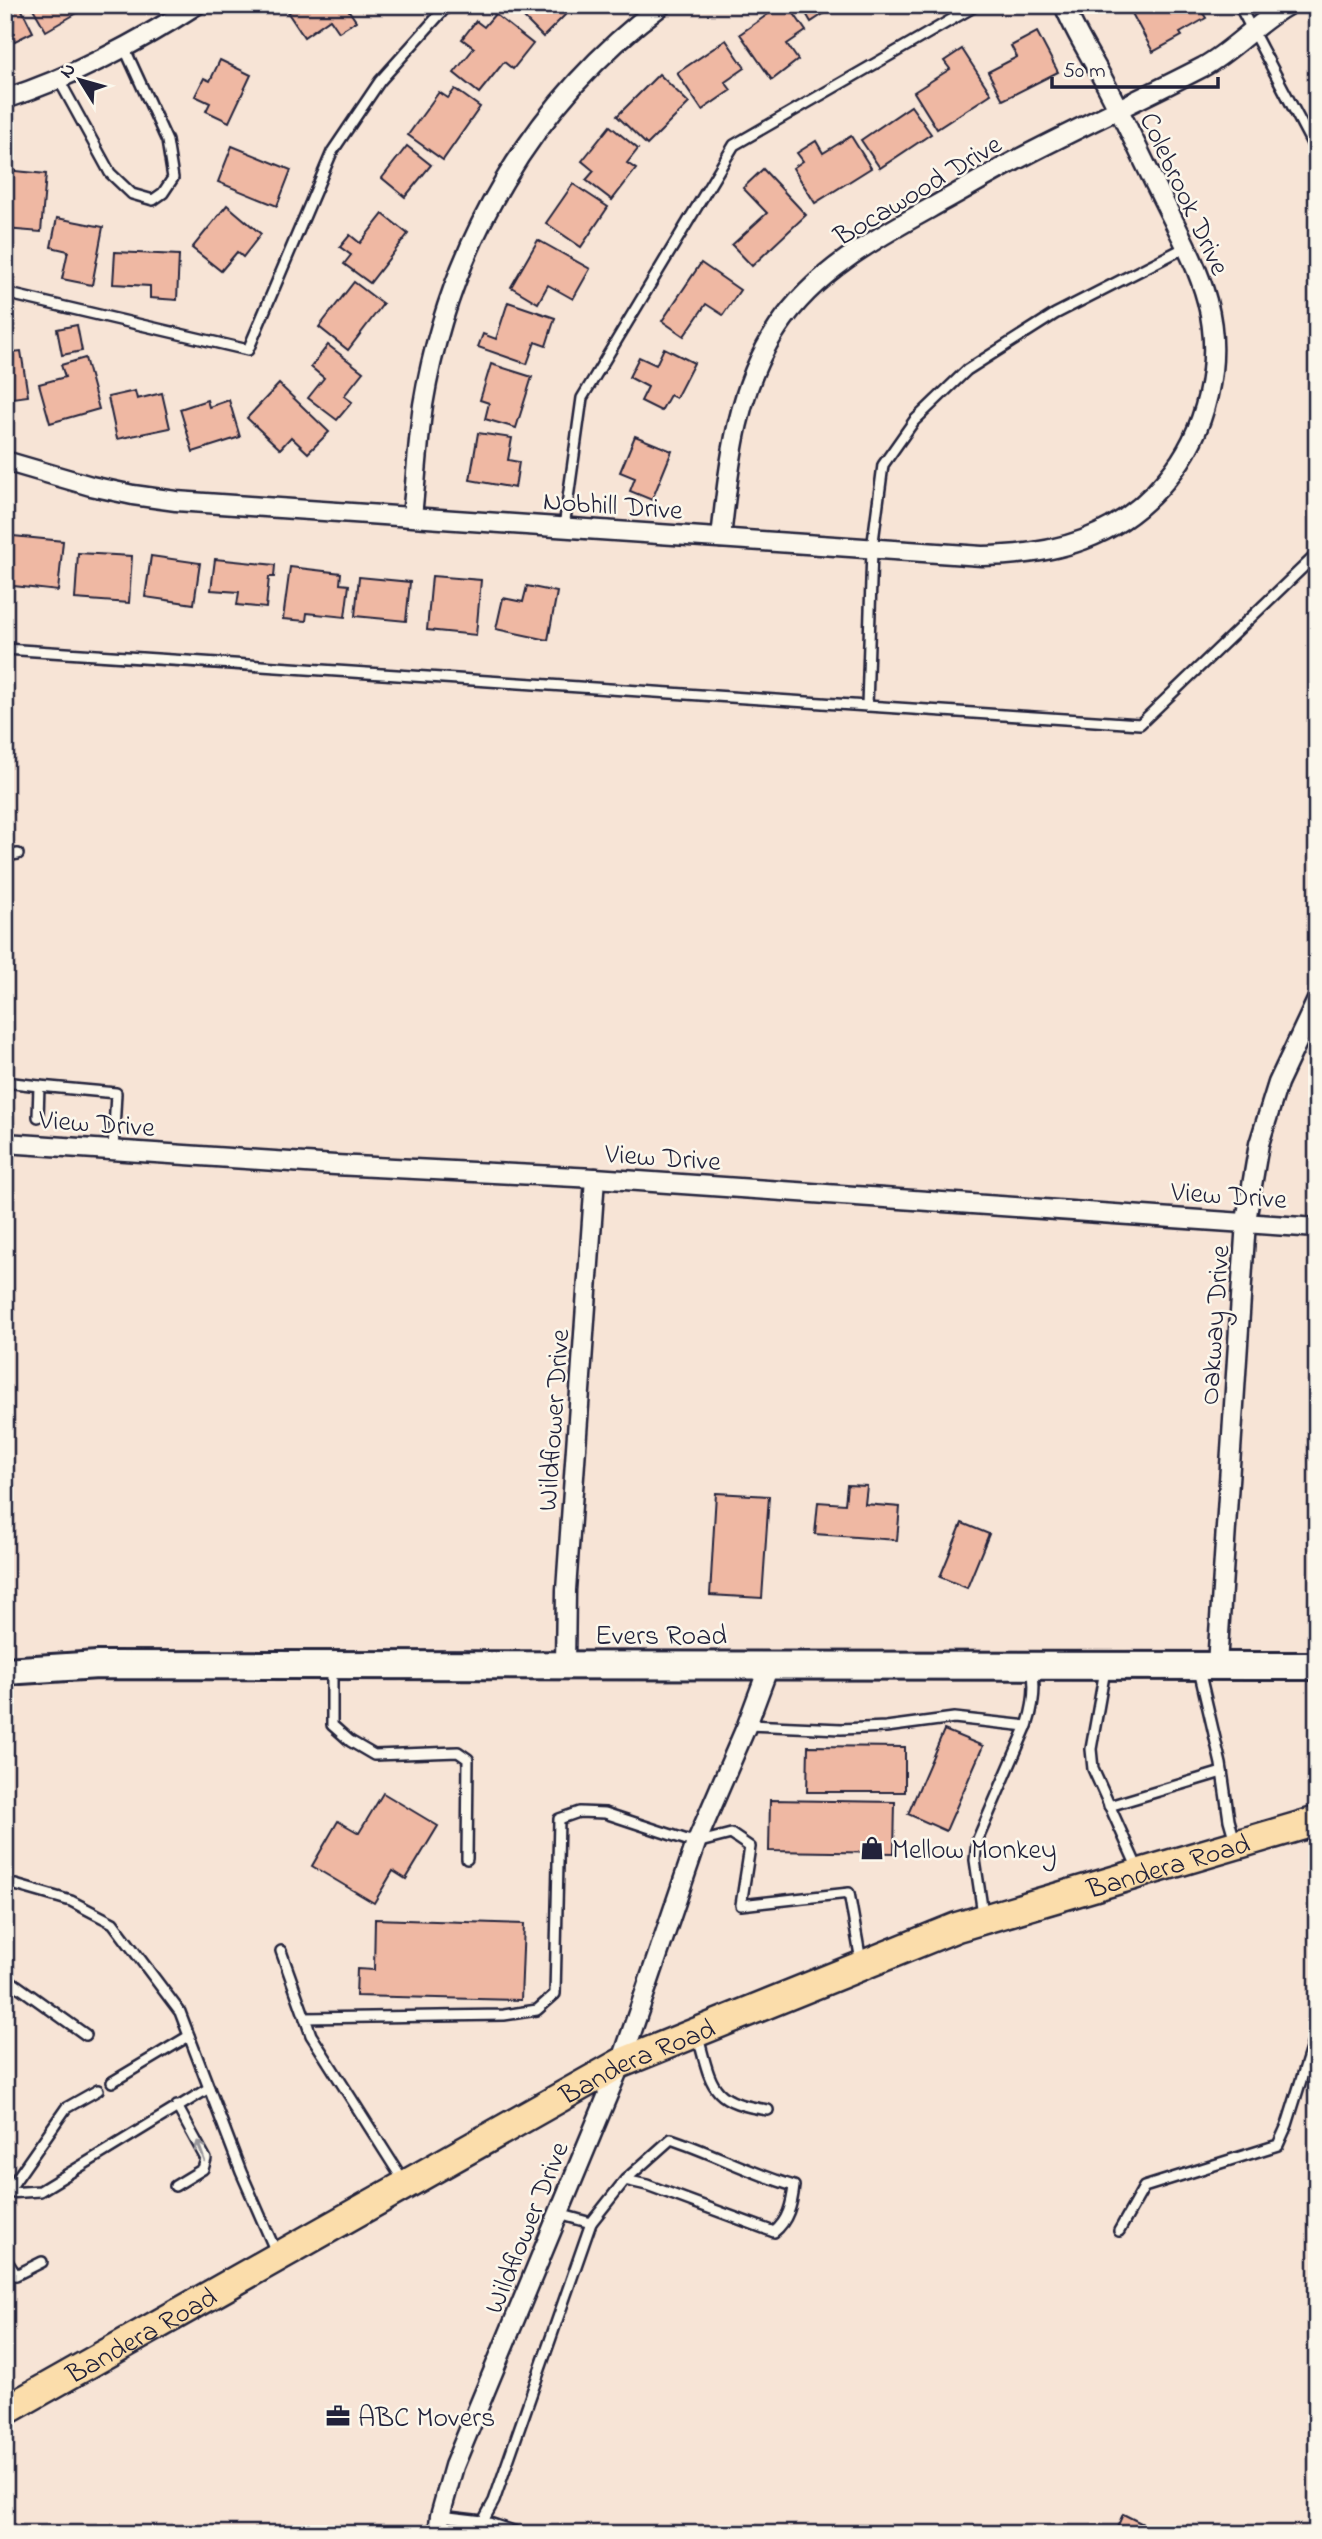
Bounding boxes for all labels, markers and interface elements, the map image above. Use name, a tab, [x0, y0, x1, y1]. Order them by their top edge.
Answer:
north arrow	[46, 46, 116, 116]
scale bar	[1052, 46, 1219, 90]
text: 50 m	[1063, 57, 1106, 87]
text: N	[54, 58, 83, 85]
street label: Colebrook Drive	[1127, 106, 1239, 283]
street label: Bocawood Drive	[826, 125, 1011, 259]
street label: Nobhill Drive	[542, 482, 684, 533]
street label: View Drive	[36, 1101, 156, 1150]
street label: View Drive	[602, 1135, 722, 1184]
street label: View Drive	[1168, 1173, 1288, 1222]
street label: Oakway Drive	[1190, 1243, 1243, 1407]
street label: Wildflower Drive	[529, 1327, 582, 1513]
street label: Evers Road	[595, 1617, 727, 1658]
street label: Bandera Road	[1082, 1825, 1256, 1912]
place label: Mellow Monkey	[892, 1831, 1057, 1872]
shop icon: Mellow Monkey	[858, 1834, 886, 1862]
street label: Bandera Road	[552, 2010, 722, 2118]
street label: Wildflower Drive	[475, 2136, 582, 2321]
one-way arrow	[194, 2141, 206, 2163]
street label: Bandera Road	[59, 2278, 226, 2397]
place label: ABC Movers	[358, 2399, 495, 2440]
office icon: ABC Movers	[324, 2402, 352, 2430]

